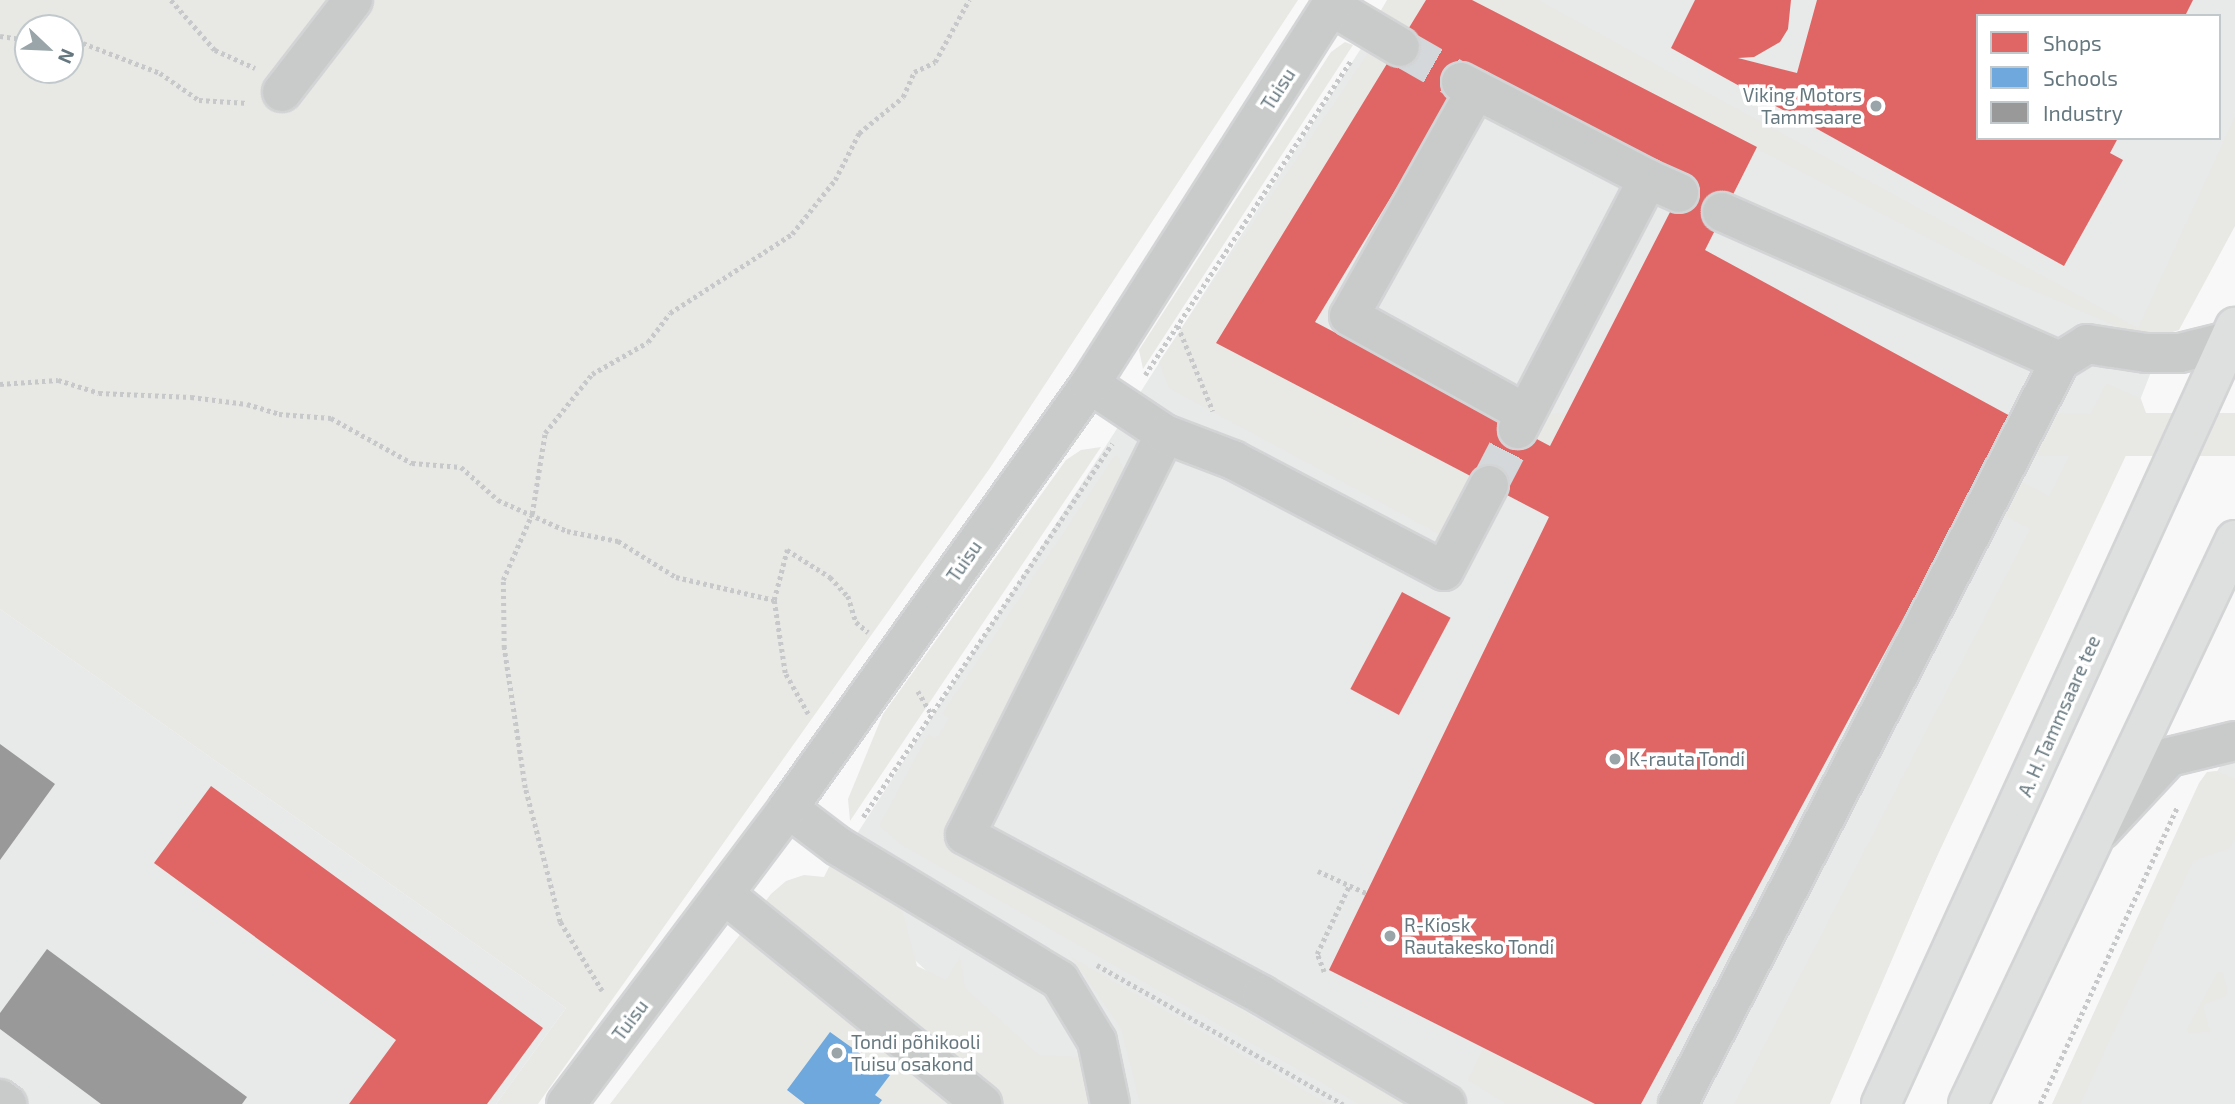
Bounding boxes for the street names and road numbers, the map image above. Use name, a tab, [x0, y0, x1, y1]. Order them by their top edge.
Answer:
street label: Tuisu	[1256, 64, 1300, 114]
street label: Tuisu	[942, 536, 986, 586]
street label: A. H. Tammsaare tee	[2013, 632, 2105, 800]
street label: Tuisu	[607, 995, 653, 1045]

